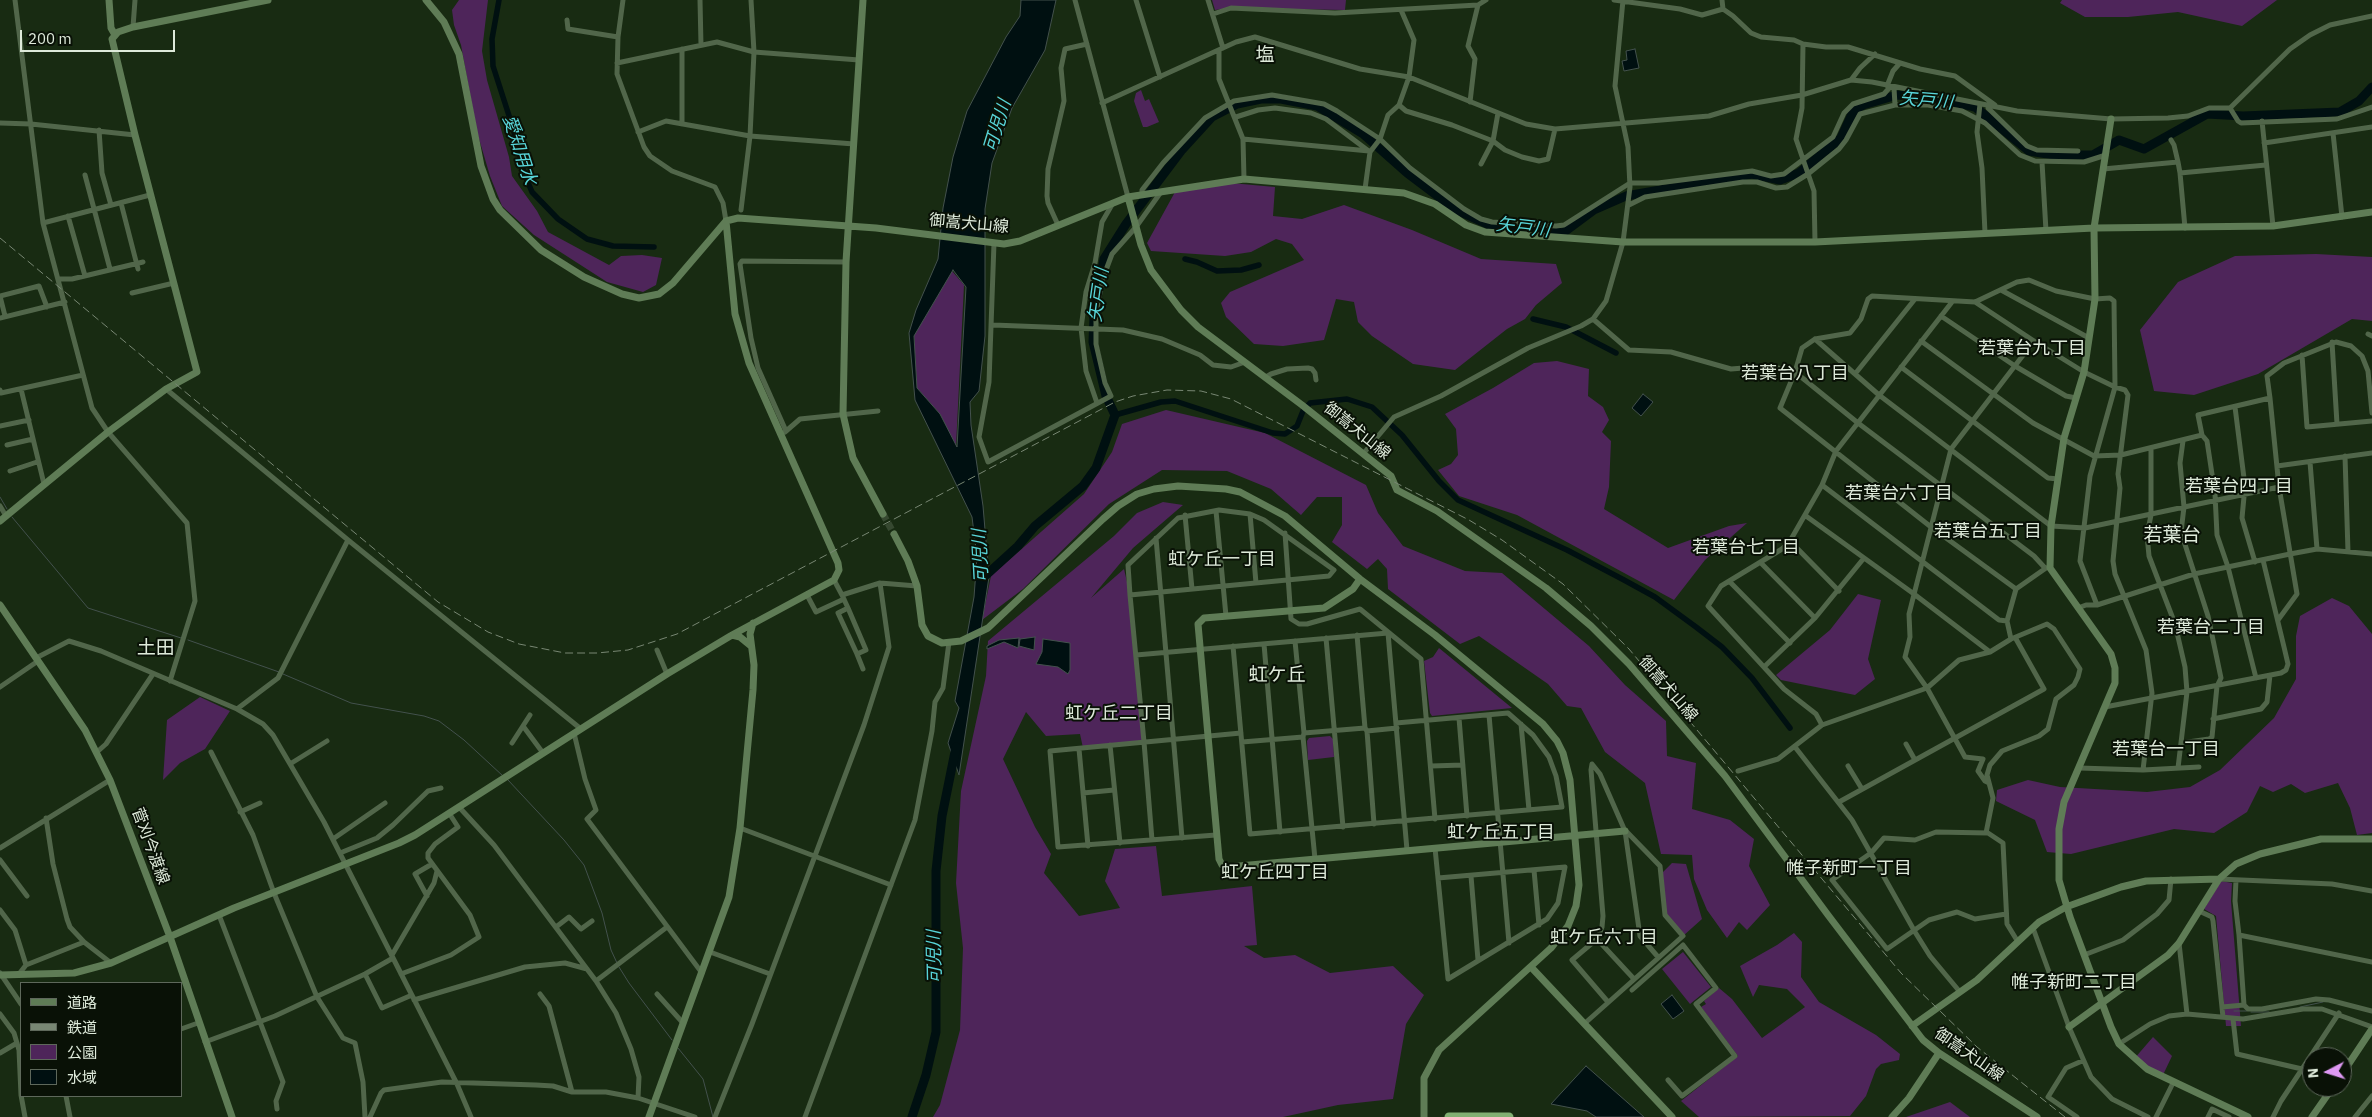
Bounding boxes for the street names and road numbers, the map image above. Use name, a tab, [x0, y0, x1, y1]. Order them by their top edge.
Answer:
street label: 御嵩犬山線	[928, 211, 1010, 237]
street label: 御嵩犬山線	[1320, 398, 1394, 464]
street label: 御嵩犬山線	[1635, 653, 1701, 725]
street label: 菅刈今渡線	[127, 805, 173, 887]
street label: 御嵩犬山線	[1931, 1024, 2007, 1086]

